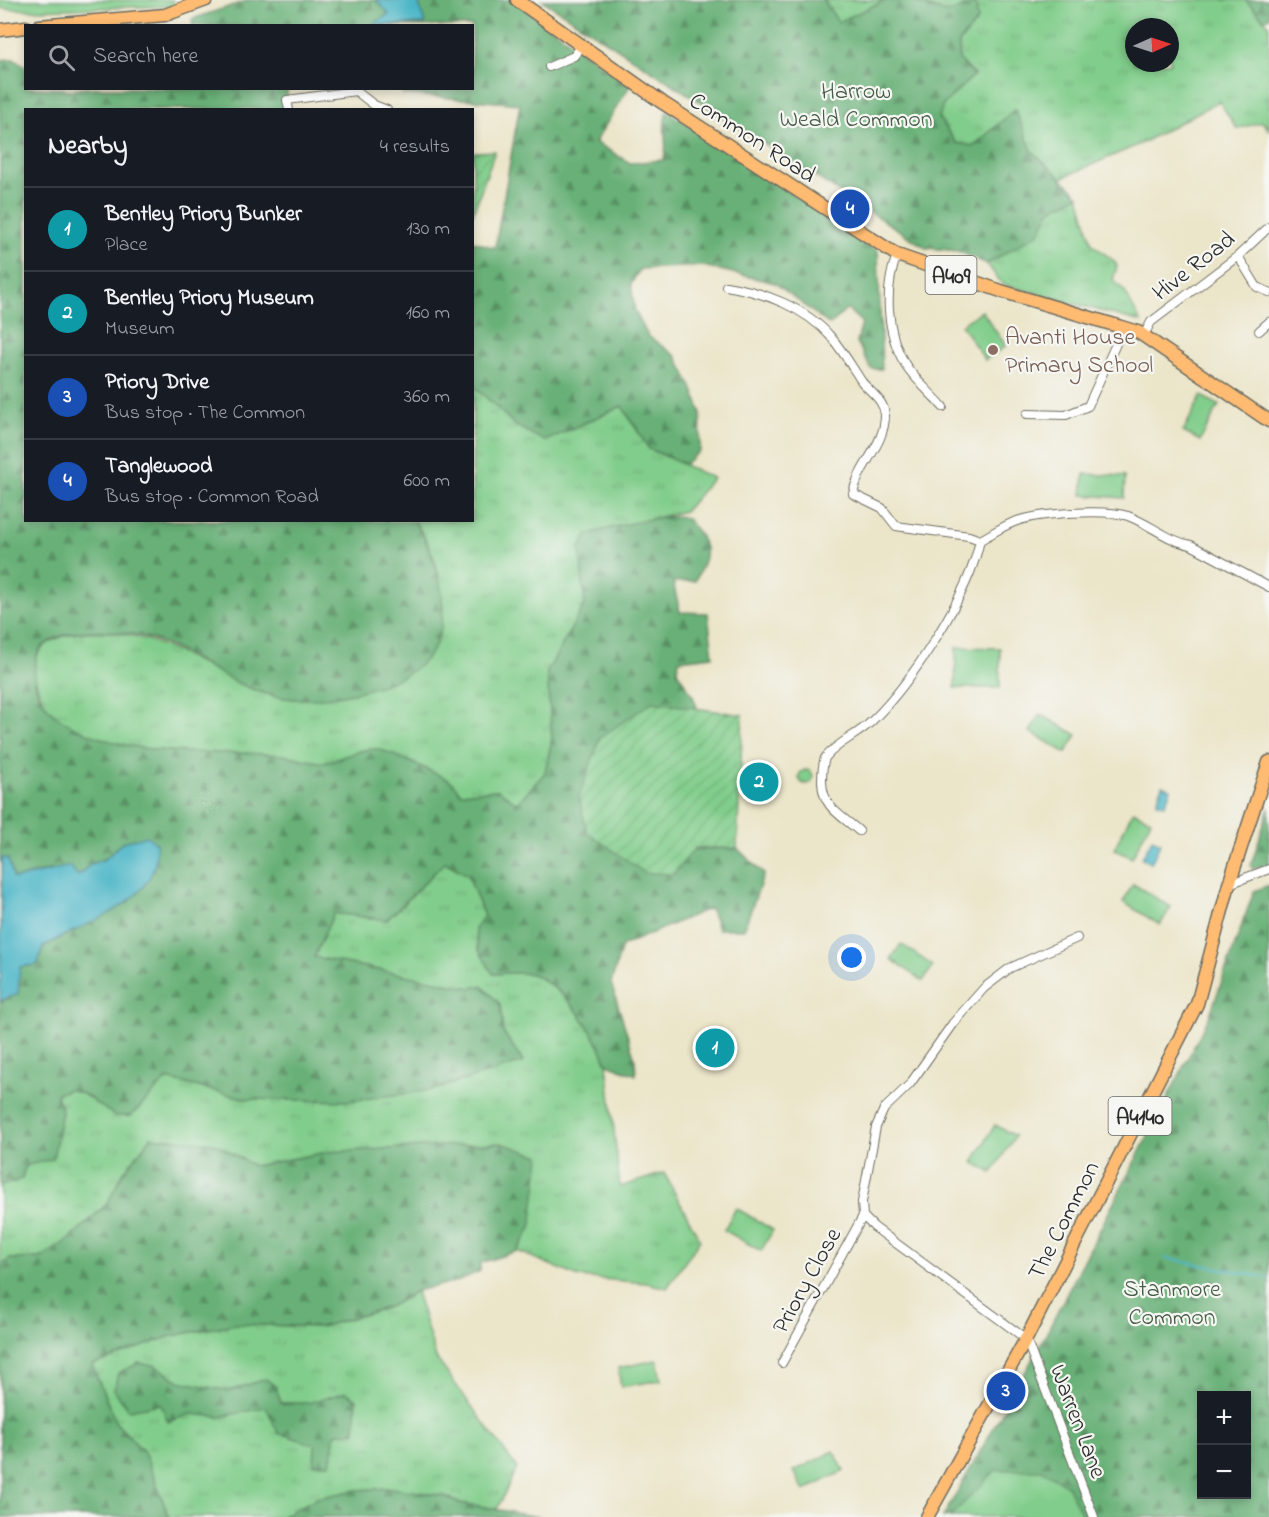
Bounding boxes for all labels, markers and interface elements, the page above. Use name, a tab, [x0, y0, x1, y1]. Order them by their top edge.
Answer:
north arrow	[1125, 18, 1179, 72]
search box	[24, 24, 474, 90]
icon: search	[45, 41, 78, 74]
text: Search here	[93, 41, 198, 73]
park label: Harrow Weald Common	[779, 75, 933, 138]
street label: Common Road	[681, 85, 823, 194]
text: Nearby	[48, 128, 127, 166]
text: 4 results	[380, 133, 450, 162]
pin: 4	[830, 186, 870, 232]
text: Bentley Priory Bunker	[105, 199, 302, 231]
text: 1	[64, 215, 71, 244]
text: 130 m	[406, 215, 450, 244]
street label: Hive Road	[1145, 223, 1244, 311]
text: Place	[105, 231, 147, 260]
road number: A409	[926, 256, 976, 294]
text: Bentley Priory Museum	[105, 283, 314, 315]
text: 2	[63, 299, 72, 328]
text: 160 m	[406, 299, 450, 328]
text: Museum	[105, 315, 175, 344]
place label: Avanti House Primary School	[1005, 321, 1153, 385]
marker: Avanti House Primary School	[986, 343, 1000, 357]
text: Priory Drive	[105, 367, 209, 399]
text: 3	[63, 383, 72, 412]
text: 360 m	[404, 383, 450, 412]
text: Bus stop · The Common	[105, 399, 305, 428]
text: Tanglewood	[105, 451, 212, 483]
text: 4	[63, 467, 72, 496]
text: 600 m	[403, 467, 450, 496]
text: Bus stop · Common Road	[105, 483, 319, 512]
pin: 2	[740, 760, 778, 804]
your location	[837, 943, 866, 972]
pin: 1	[696, 1026, 734, 1070]
road number: A4140	[1108, 1097, 1172, 1135]
street label: The Common	[1020, 1156, 1110, 1287]
street label: Priory Close	[765, 1222, 853, 1341]
park label: Stanmore Common	[1123, 1273, 1221, 1336]
street label: Warren Lane	[1039, 1360, 1114, 1484]
pin: 3	[986, 1368, 1026, 1414]
map controls	[1197, 1391, 1251, 1499]
button: +	[1197, 1391, 1251, 1445]
button: −	[1197, 1445, 1251, 1499]

